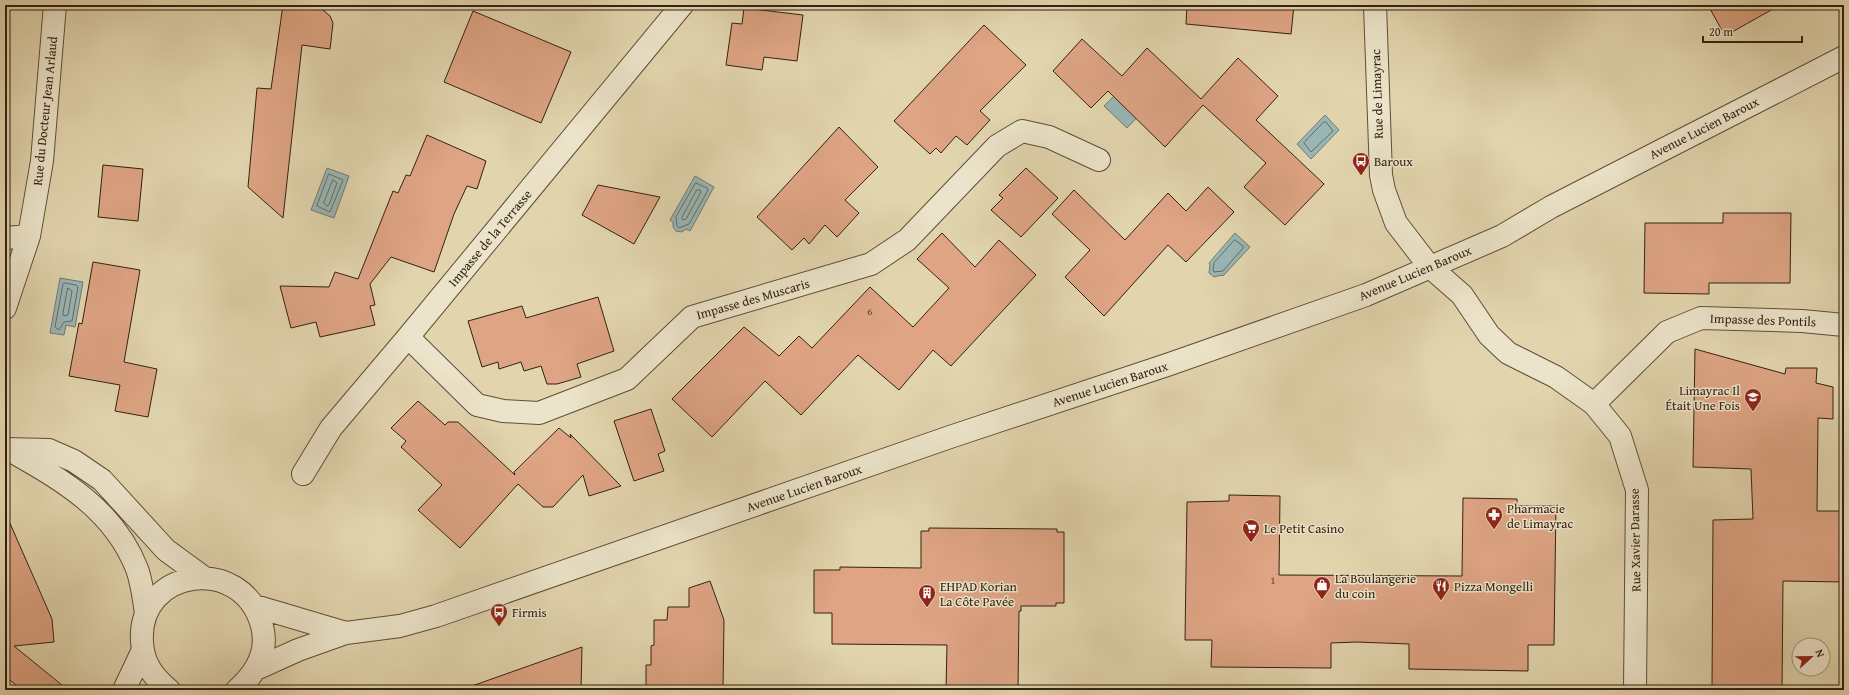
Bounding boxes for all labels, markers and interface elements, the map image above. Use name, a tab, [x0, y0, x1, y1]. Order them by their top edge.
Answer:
scale bar	[1703, 18, 1802, 44]
text: 20 m	[1709, 23, 1733, 40]
street label: Rue du Docteur Jean Arlaud	[28, 35, 62, 187]
street label: Rue de Limayrac	[1366, 49, 1388, 139]
street label: Avenue Lucien Baroux	[1646, 92, 1762, 164]
bus stop icon: Baroux	[1351, 151, 1371, 176]
place label: Baroux	[1374, 152, 1413, 171]
street label: Impasse de la Terrasse	[444, 185, 536, 291]
street label: Avenue Lucien Baroux	[1356, 241, 1475, 305]
street label: Impasse des Muscaris	[694, 274, 812, 324]
house number: 6	[867, 303, 873, 319]
street label: Impasse des Pontils	[1710, 309, 1816, 331]
street label: Avenue Lucien Baroux	[1050, 356, 1171, 412]
place label: Limayrac Il Était Une Fois	[1665, 381, 1740, 415]
school or university icon: Limayrac Il Était Une Fois	[1743, 387, 1763, 412]
street label: Avenue Lucien Baroux	[744, 459, 865, 517]
street label: Rue Xavier Darasse	[1625, 488, 1645, 592]
place label: Pharmacie de Limayrac	[1507, 499, 1573, 533]
pharmacy icon: Pharmacie de Limayrac	[1484, 505, 1504, 530]
supermarket icon: Le Petit Casino	[1241, 518, 1261, 543]
place label: Le Petit Casino	[1264, 519, 1344, 538]
place label: La Boulangerie du coin	[1335, 569, 1416, 603]
house number: 1	[1270, 572, 1276, 588]
shop icon: La Boulangerie du coin	[1312, 575, 1332, 600]
restaurant icon: Pizza Mongelli	[1431, 576, 1451, 601]
place label: EHPAD Korian La Côte Pavée	[940, 577, 1018, 611]
place label: Pizza Mongelli	[1454, 577, 1533, 596]
building icon: EHPAD Korian La Côte Pavée	[917, 583, 937, 608]
bus stop icon: Firmis	[489, 602, 509, 627]
place label: Firmis	[512, 603, 547, 622]
north arrow	[1791, 637, 1831, 677]
text: N	[1811, 647, 1829, 660]

